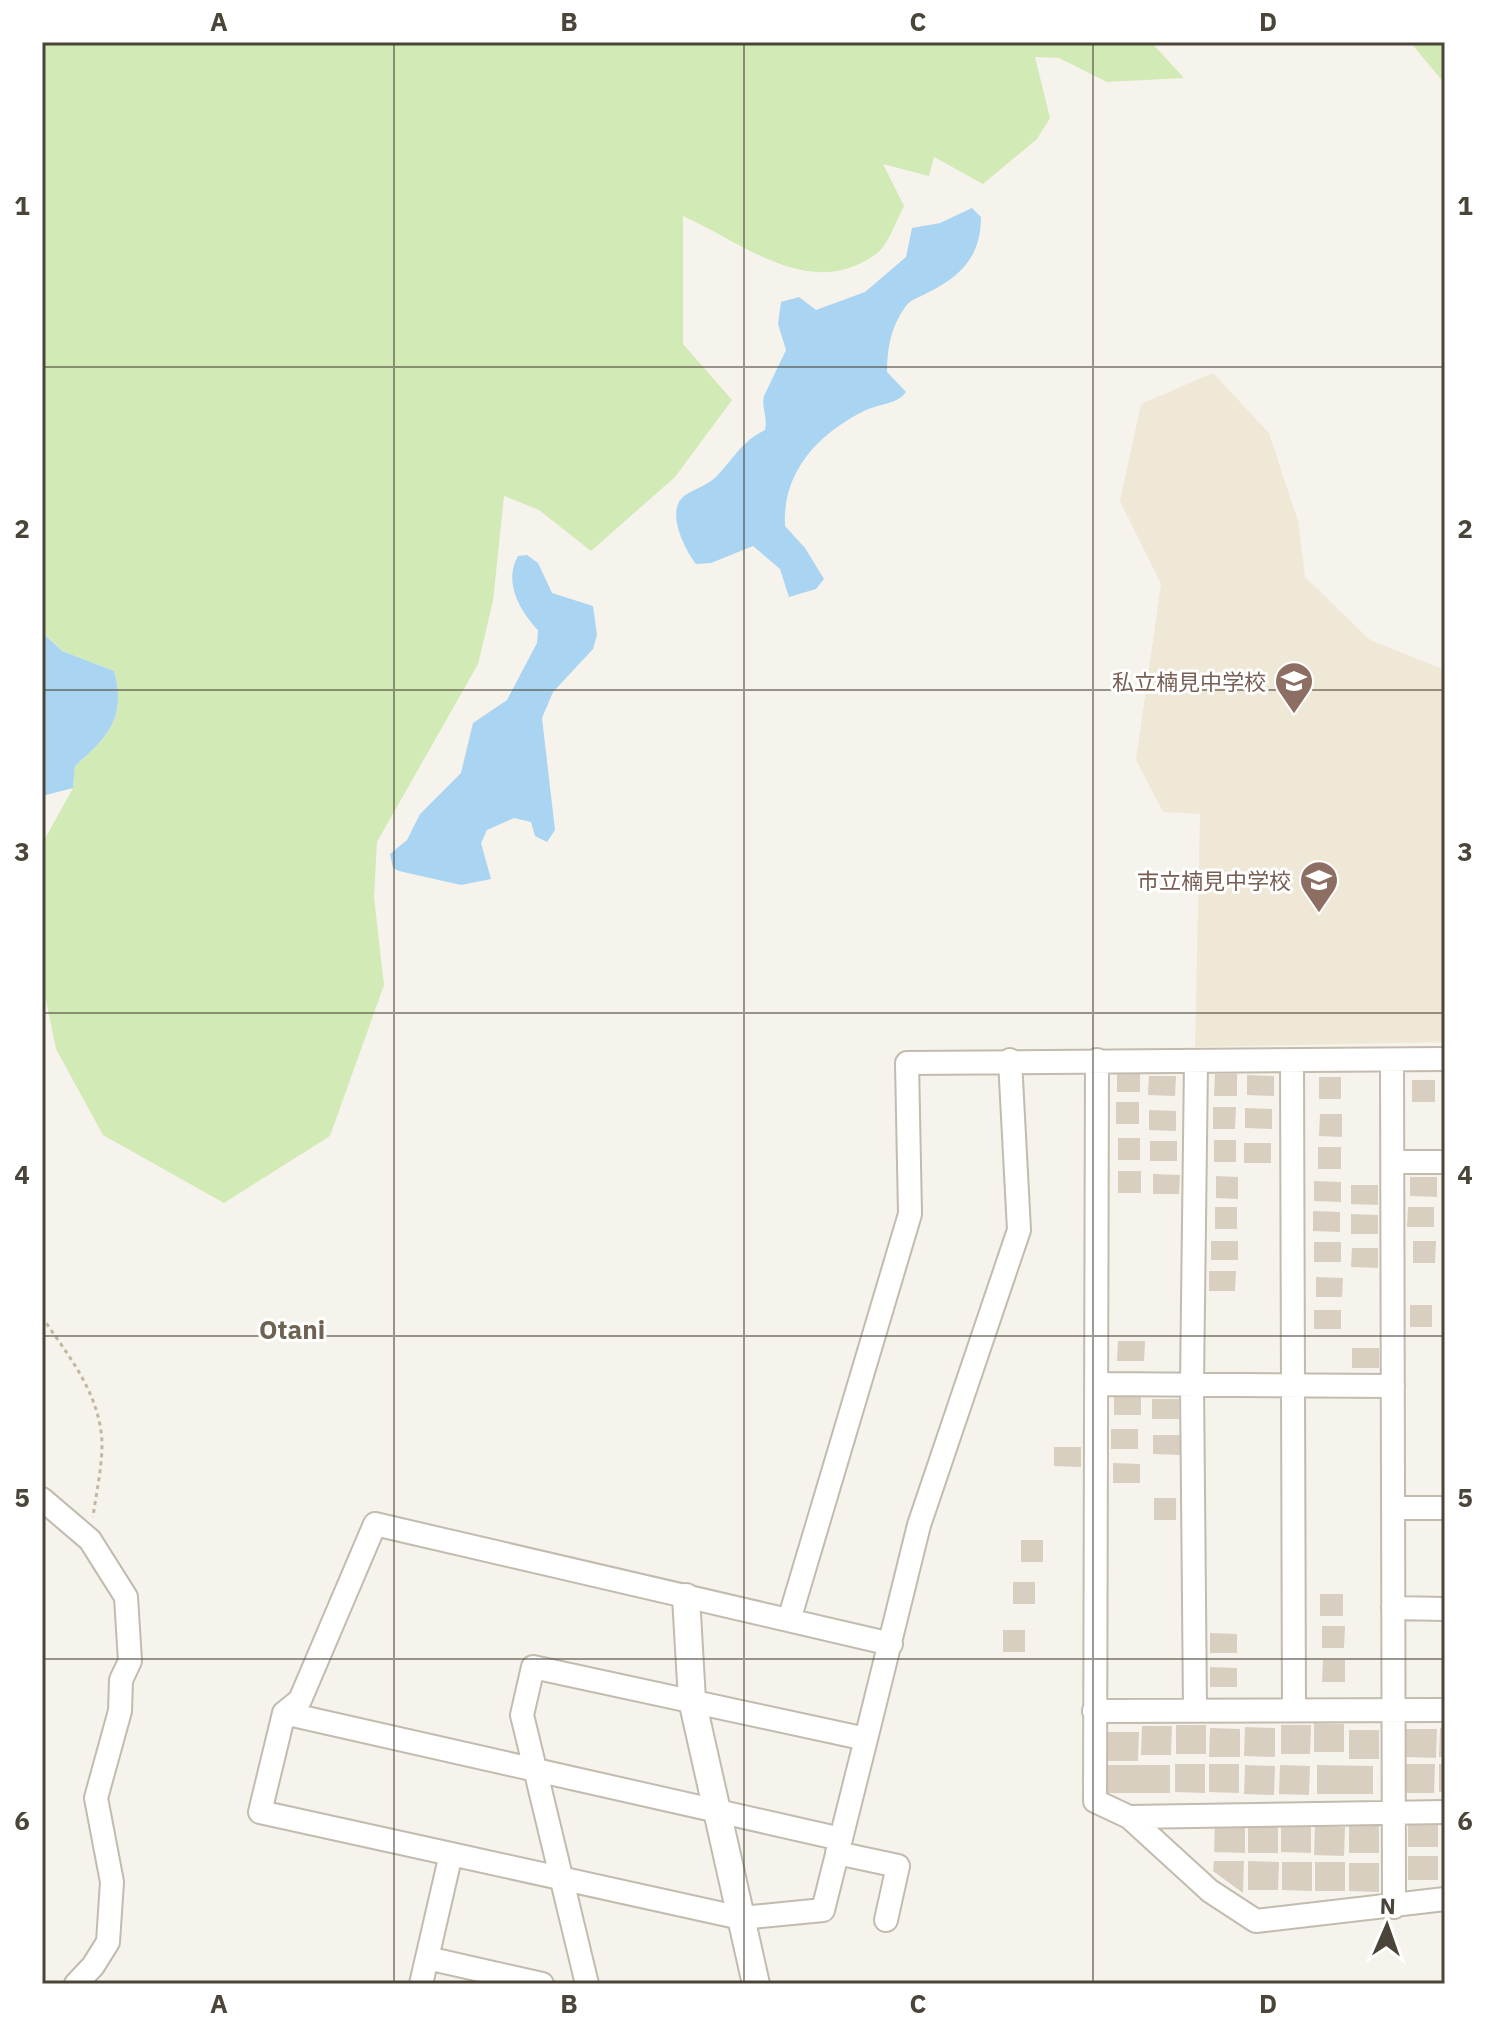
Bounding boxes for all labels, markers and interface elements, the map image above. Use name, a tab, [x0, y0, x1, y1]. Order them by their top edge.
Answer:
text: A	[210, 4, 228, 38]
text: B	[560, 4, 578, 38]
text: C	[910, 4, 927, 38]
text: D	[1259, 4, 1277, 38]
text: 1	[14, 188, 30, 222]
text: 1	[1457, 188, 1473, 222]
text: 2	[14, 511, 30, 545]
text: 2	[1457, 511, 1473, 545]
school or university icon: 私立楠見中学校	[1273, 660, 1315, 715]
place label: 私立楠見中学校	[1112, 667, 1266, 696]
text: 3	[14, 834, 30, 868]
text: 3	[1457, 834, 1473, 868]
school or university icon: 市立楠見中学校	[1298, 859, 1340, 914]
place label: 市立楠見中学校	[1137, 866, 1291, 895]
text: 4	[14, 1157, 30, 1191]
text: 4	[1457, 1157, 1473, 1191]
district label: Otani	[259, 1312, 325, 1346]
text: 5	[14, 1480, 30, 1514]
text: 5	[1457, 1480, 1473, 1514]
text: 6	[14, 1803, 30, 1837]
text: 6	[1457, 1803, 1473, 1837]
north arrow	[1347, 1886, 1427, 1966]
text: N	[1379, 1891, 1396, 1920]
text: A	[210, 1986, 228, 2020]
text: B	[560, 1986, 578, 2020]
text: C	[910, 1986, 927, 2020]
text: D	[1259, 1986, 1277, 2020]

